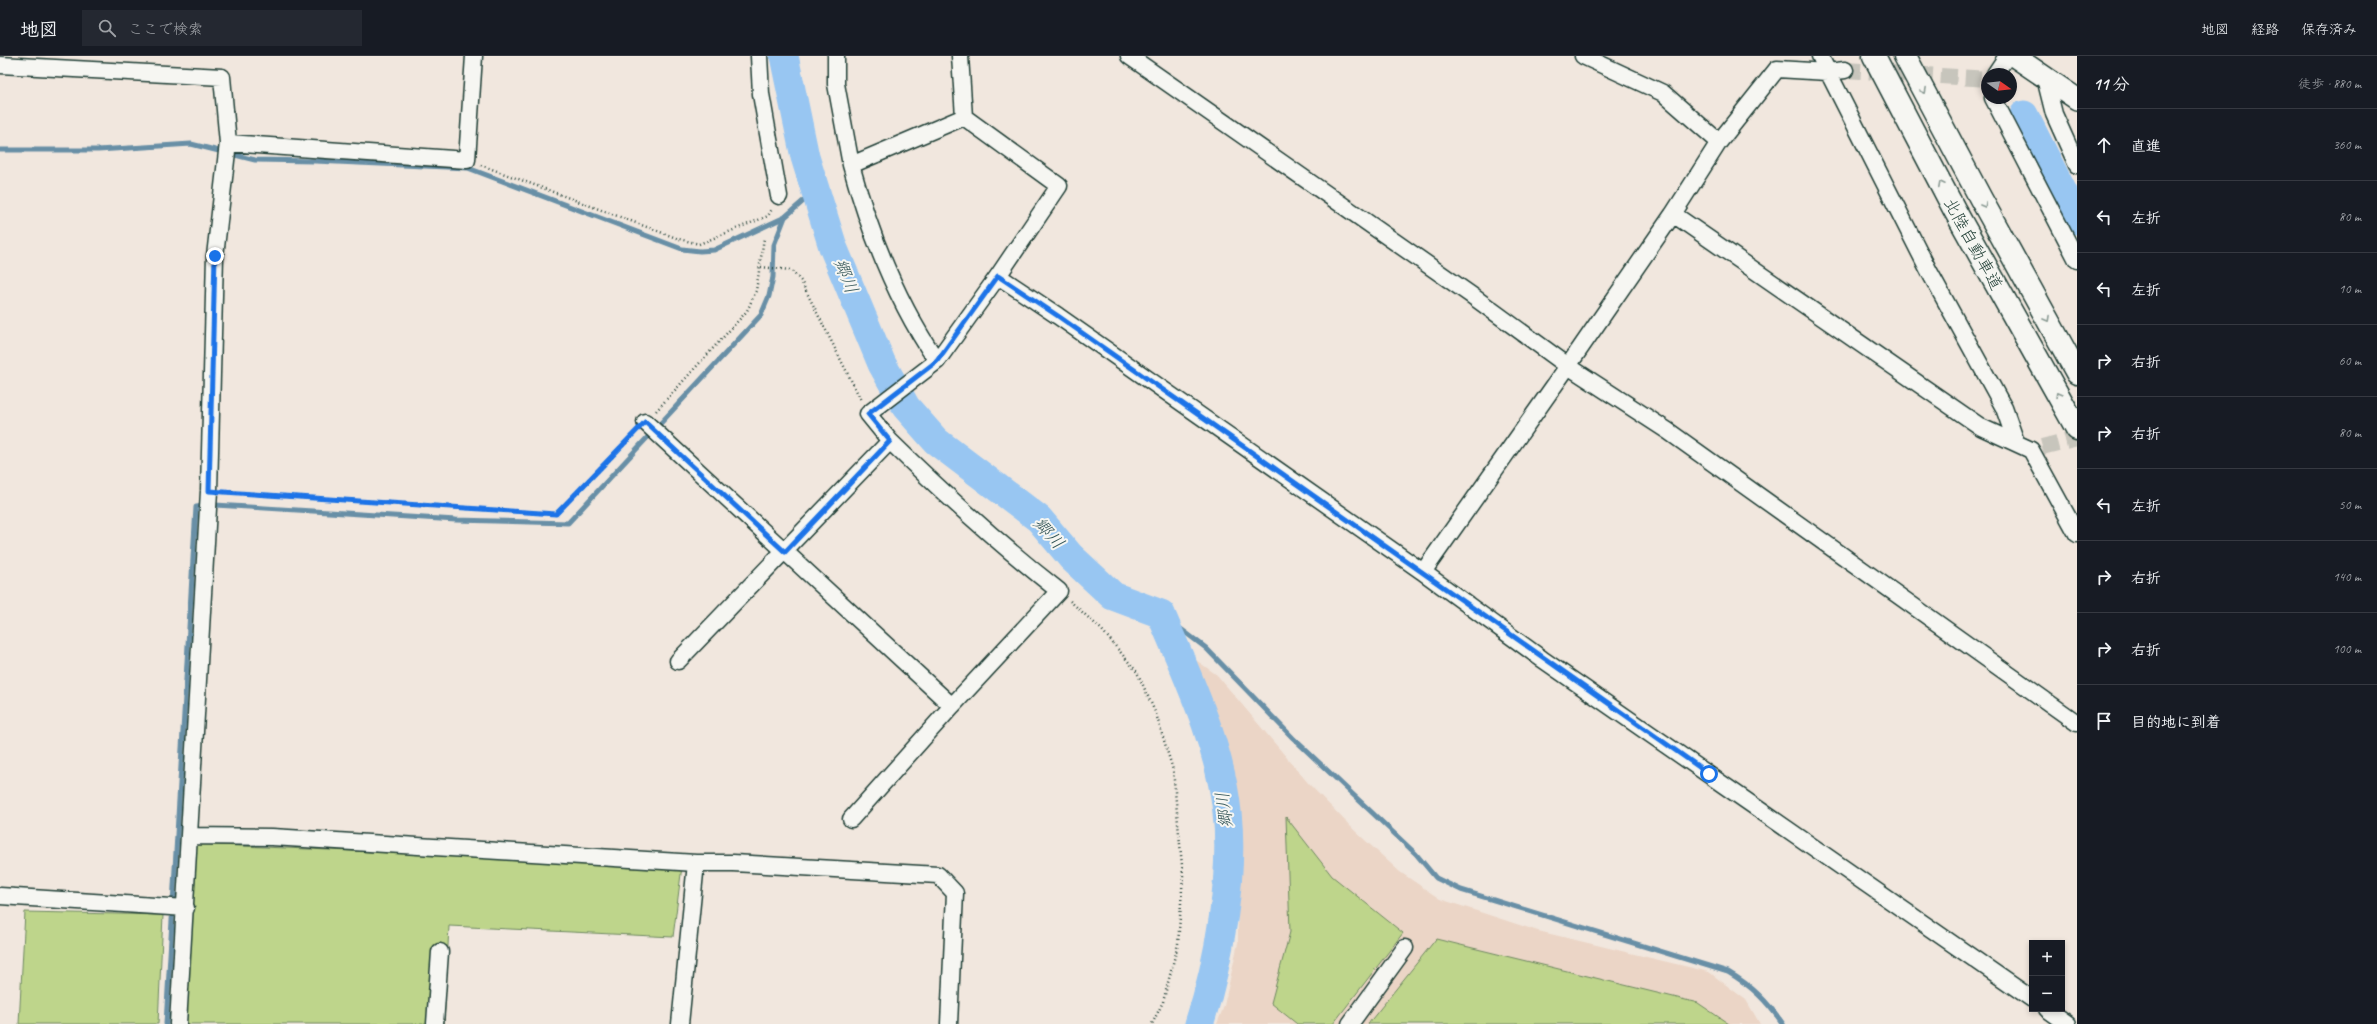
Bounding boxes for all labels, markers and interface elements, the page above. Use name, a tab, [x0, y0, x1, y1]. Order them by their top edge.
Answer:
search box	[82, 10, 362, 46]
icon: search	[96, 17, 118, 39]
text: 地図	[20, 18, 58, 42]
text: ここで検索	[128, 20, 203, 39]
text: 地図	[2201, 21, 2229, 38]
text: 経路	[2251, 21, 2279, 38]
text: 保存済み	[2301, 21, 2357, 38]
north arrow	[1981, 68, 2017, 104]
text: 11 分	[2093, 74, 2129, 95]
text: 徒歩 · 880 m	[2298, 76, 2361, 92]
one-way arrow	[1919, 86, 1926, 94]
icon: ahead	[2093, 134, 2115, 156]
text: 直進	[2131, 137, 2161, 156]
text: 360 m	[2333, 137, 2361, 153]
one-way arrow	[1938, 180, 1945, 188]
street label: 北陸自動車道	[1939, 194, 2007, 294]
one-way arrow	[1980, 201, 1987, 209]
icon: left	[2093, 206, 2115, 228]
text: 左折	[2131, 209, 2161, 228]
text: 80 m	[2339, 209, 2361, 225]
route end	[206, 247, 224, 265]
water label: 郷川	[829, 255, 863, 297]
icon: left	[2093, 278, 2115, 300]
text: 左折	[2131, 281, 2161, 300]
text: 10 m	[2339, 281, 2361, 297]
one-way arrow	[2042, 315, 2050, 322]
icon: right	[2093, 350, 2115, 372]
text: 右折	[2131, 353, 2161, 372]
text: 60 m	[2339, 353, 2361, 369]
one-way arrow	[2055, 392, 2062, 399]
icon: right	[2093, 422, 2115, 444]
text: 右折	[2131, 425, 2161, 444]
text: 80 m	[2339, 425, 2361, 441]
icon: left	[2093, 494, 2115, 516]
text: 左折	[2131, 497, 2161, 516]
text: 50 m	[2339, 497, 2361, 513]
water label: 郷川	[1029, 512, 1069, 554]
icon: right	[2093, 566, 2115, 588]
text: 右折	[2131, 569, 2161, 588]
text: 140 m	[2333, 569, 2361, 585]
icon: right	[2093, 638, 2115, 660]
text: 右折	[2131, 641, 2161, 660]
text: 100 m	[2333, 641, 2361, 657]
icon: arrive	[2093, 710, 2115, 732]
text: 目的地に到着	[2131, 713, 2221, 732]
route start	[1700, 765, 1718, 783]
water label: 郷川	[1211, 791, 1237, 829]
map controls	[2029, 940, 2065, 1012]
button: +	[2029, 940, 2065, 976]
button: −	[2029, 976, 2065, 1012]

